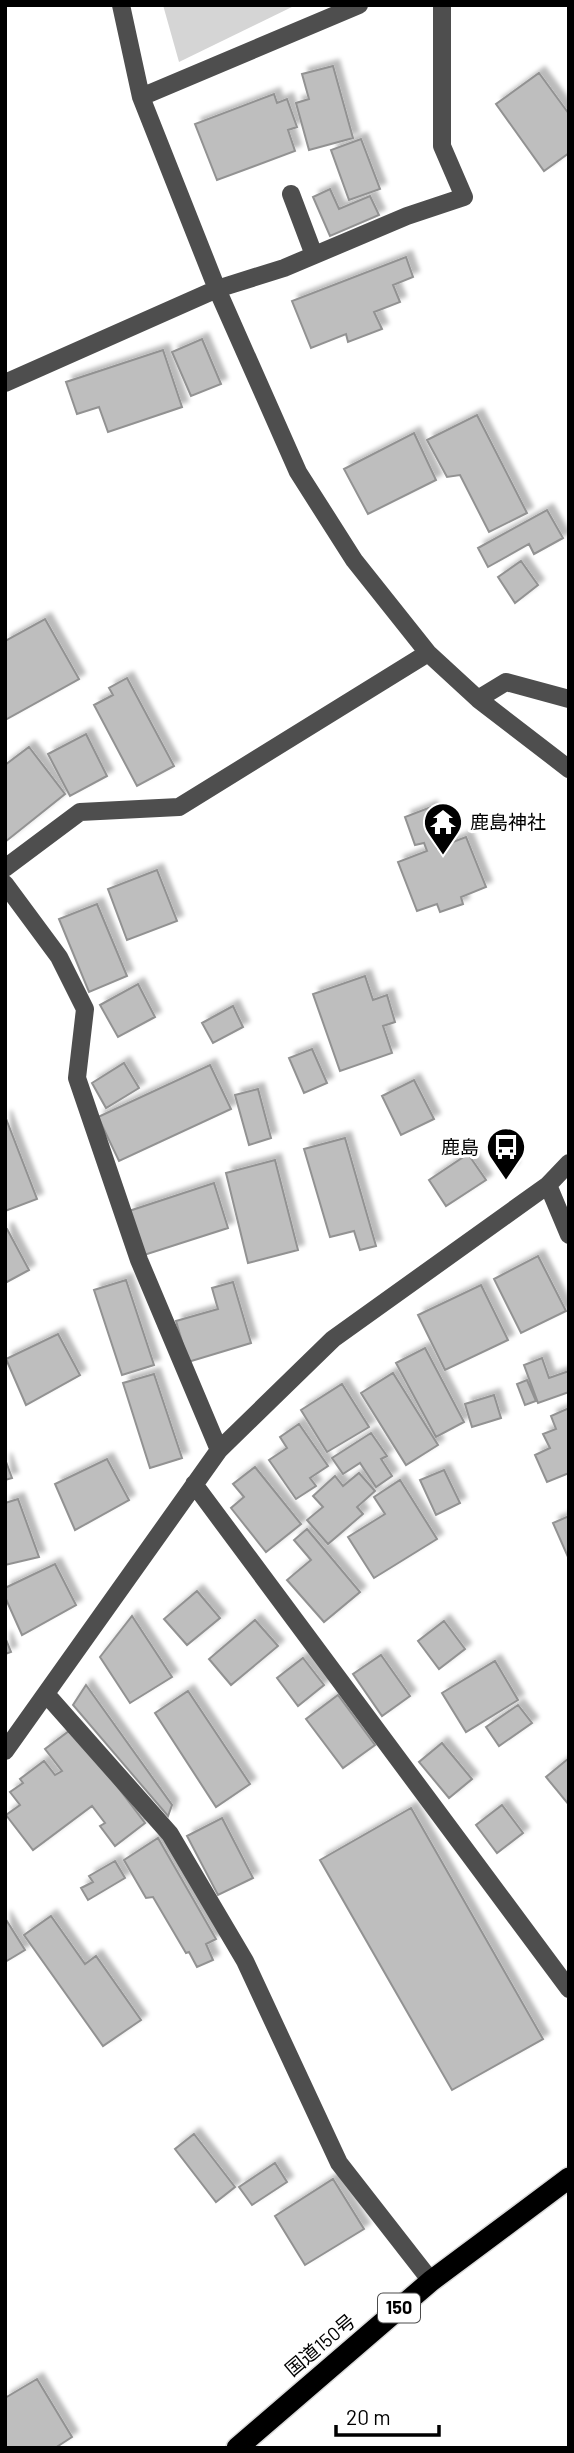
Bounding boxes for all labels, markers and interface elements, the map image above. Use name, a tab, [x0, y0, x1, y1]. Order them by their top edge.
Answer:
temple icon: 鹿島神社	[422, 801, 464, 856]
place label: 鹿島神社	[470, 810, 546, 833]
bus stop icon: 鹿島	[485, 1126, 527, 1181]
place label: 鹿島	[441, 1135, 479, 1158]
road number: 150	[378, 2294, 420, 2322]
street label: 国道150号	[280, 2309, 359, 2380]
scale bar	[336, 2394, 439, 2438]
text: 20 m	[346, 2404, 391, 2429]

